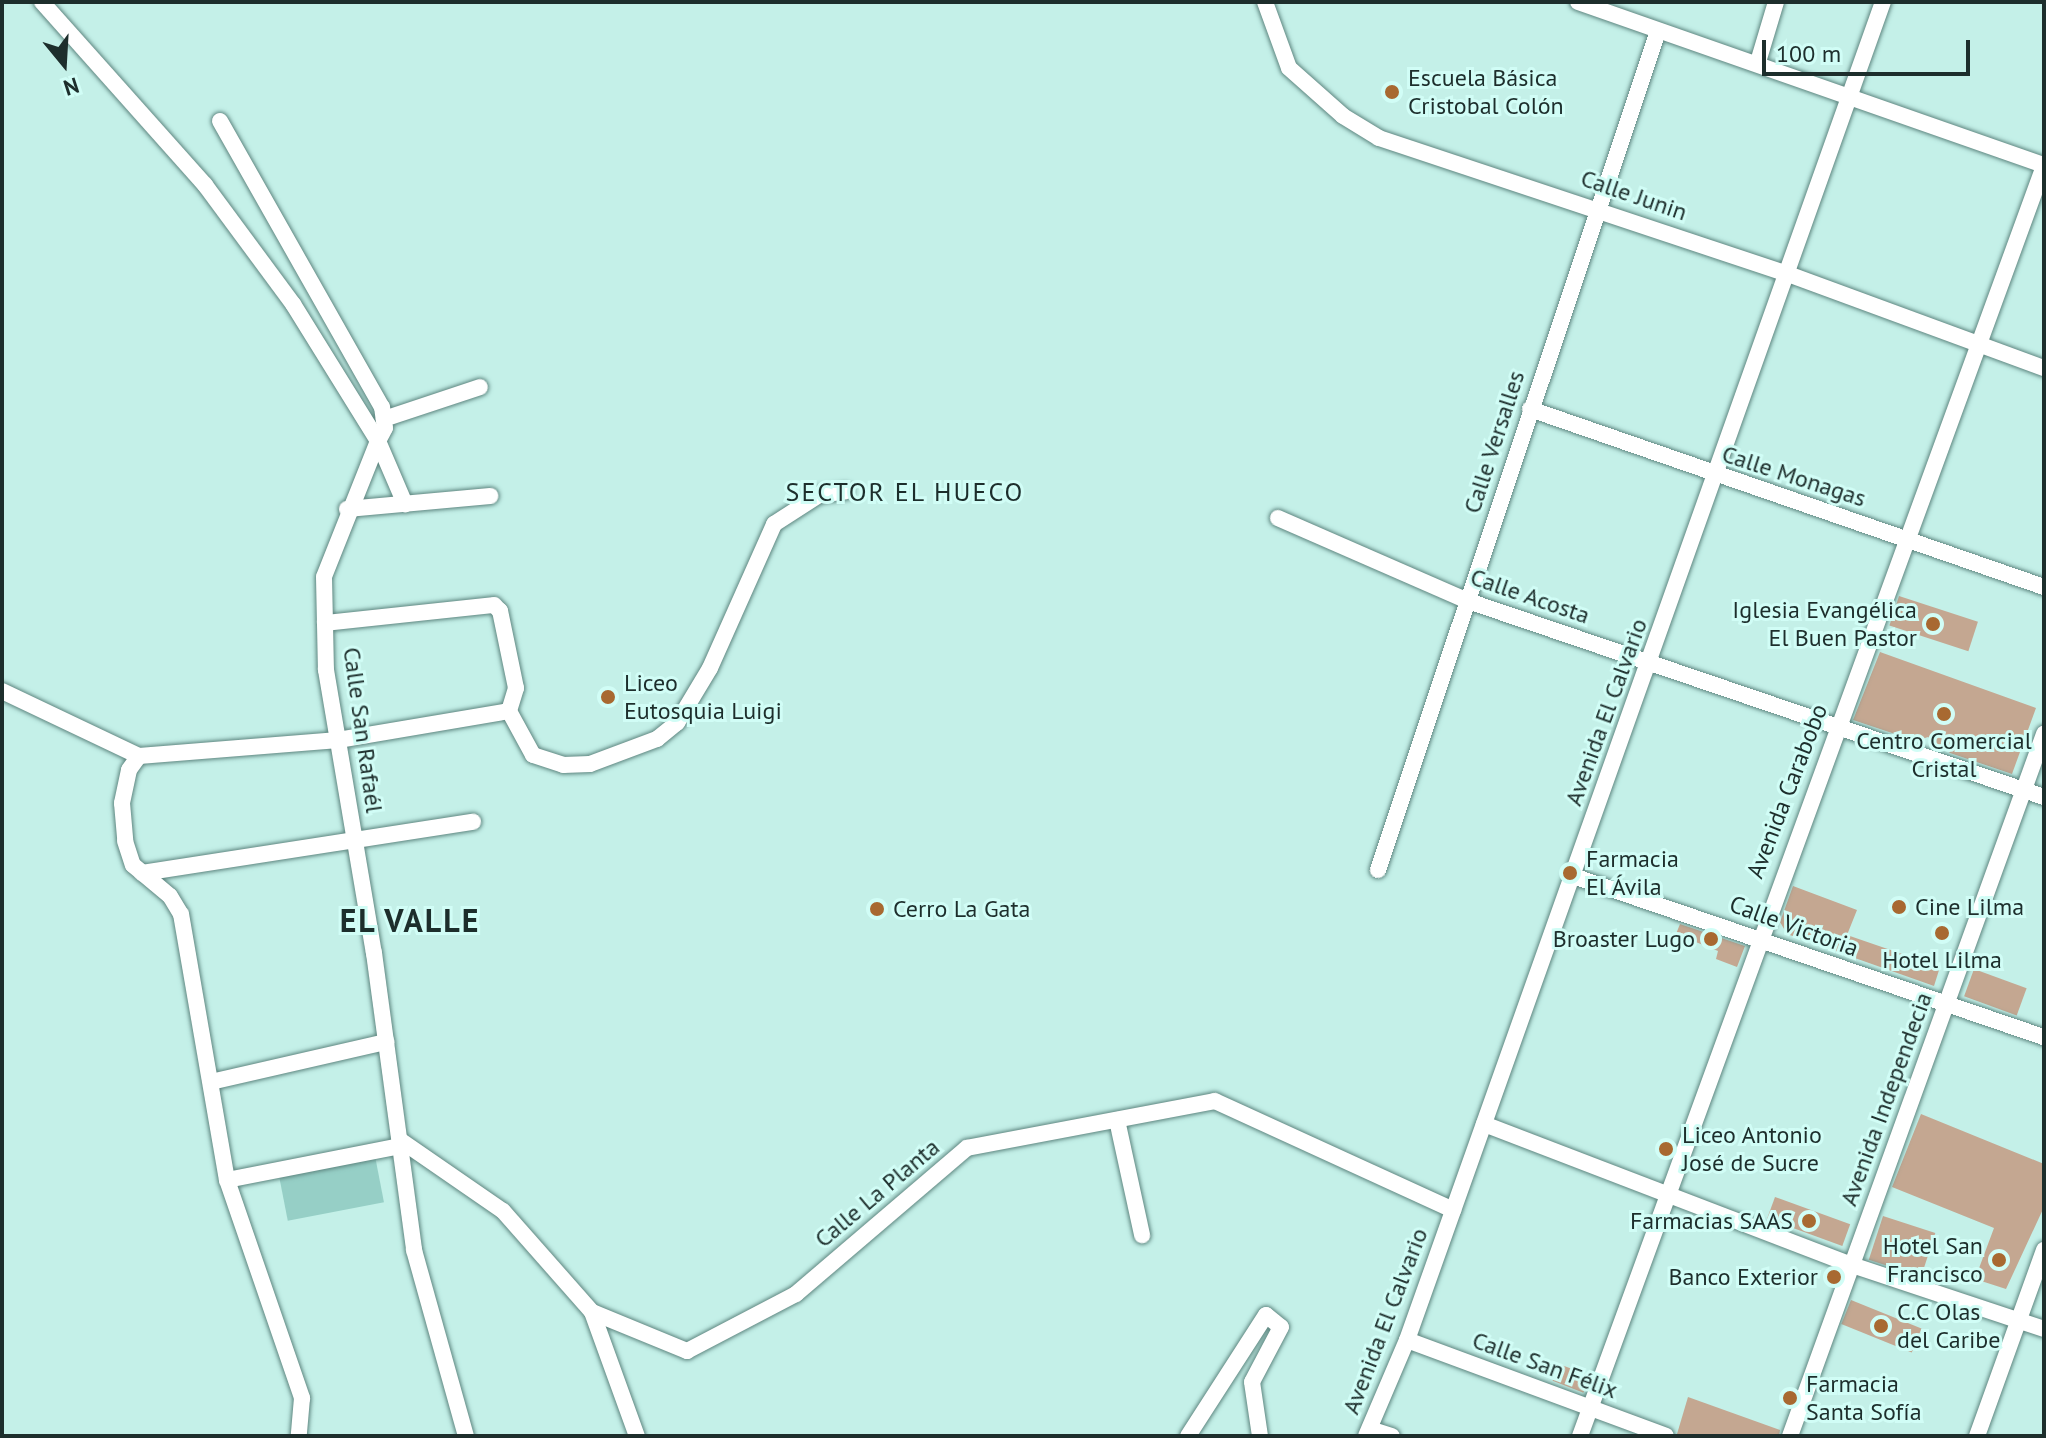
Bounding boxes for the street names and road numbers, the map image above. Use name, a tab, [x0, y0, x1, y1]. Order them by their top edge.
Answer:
street label: Calle Junin	[1577, 163, 1691, 227]
street label: Calle Versalles	[1457, 367, 1531, 517]
street label: Calle Monagas	[1718, 439, 1870, 513]
street label: Calle Acosta	[1466, 562, 1594, 630]
street label: Avenida El Calvario	[1559, 615, 1653, 809]
street label: Calle San Rafaél	[337, 645, 389, 815]
street label: Avenida Carabobo	[1741, 700, 1833, 882]
street label: Calle Victoria	[1725, 889, 1863, 963]
street label: Avenida Independecia	[1834, 988, 1938, 1210]
street label: Calle La Planta	[809, 1133, 945, 1253]
street label: Avenida El Calvario	[1336, 1224, 1434, 1418]
street label: Calle San Félix	[1468, 1325, 1622, 1405]

